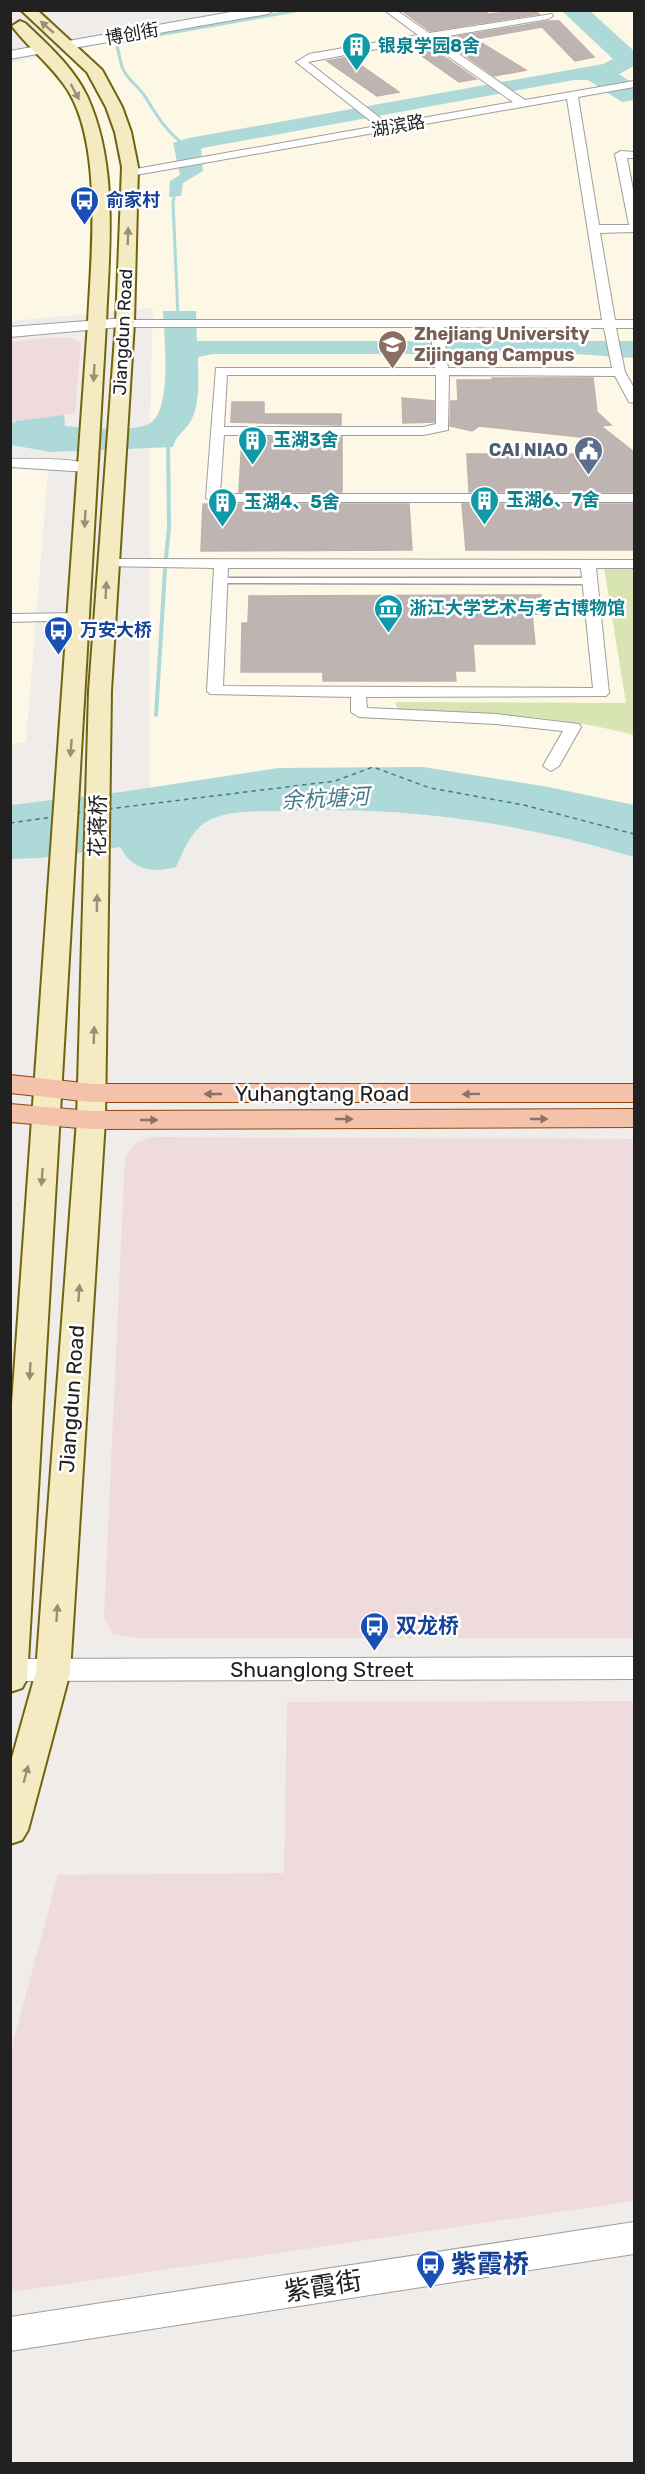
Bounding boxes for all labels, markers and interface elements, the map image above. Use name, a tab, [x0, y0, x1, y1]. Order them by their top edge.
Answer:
street label: 博创街	[104, 18, 160, 50]
one-way arrow	[40, 21, 55, 34]
building icon: 银泉学园8舍	[341, 30, 373, 72]
place label: 银泉学园8舍	[378, 35, 480, 57]
one-way arrow	[70, 84, 80, 101]
street label: 湖滨路	[370, 110, 426, 142]
bus stop icon: 俞家村	[69, 184, 101, 226]
place label: 俞家村	[106, 189, 160, 211]
one-way arrow	[123, 227, 133, 246]
street label: Jiangdun Road	[109, 268, 137, 396]
place label: Zhejiang University Zijingang Campus	[414, 323, 590, 366]
school or university icon: Zhejiang University Zijingang Campus	[377, 328, 409, 370]
one-way arrow	[90, 363, 99, 382]
building icon: 玉湖3舍	[236, 424, 268, 466]
place label: 玉湖3舍	[273, 429, 339, 451]
public building icon: CAI NIAO	[573, 434, 605, 476]
place label: CAI NIAO	[489, 439, 568, 461]
building icon: 玉湖6、7舍	[469, 484, 501, 526]
building icon: 玉湖4、5舍	[207, 486, 239, 528]
place label: 玉湖6、7舍	[506, 489, 600, 511]
place label: 玉湖4、5舍	[244, 491, 340, 513]
one-way arrow	[81, 510, 90, 529]
one-way arrow	[102, 581, 111, 600]
museum icon: 浙江大学艺术与考古博物馆	[372, 592, 404, 634]
place label: 浙江大学艺术与考古博物馆	[409, 597, 625, 619]
bus stop icon: 万安大桥	[43, 614, 75, 656]
place label: 万安大桥	[80, 619, 152, 641]
one-way arrow	[67, 738, 76, 757]
water label: 余杭塘河	[280, 783, 374, 814]
street label: 花蒋桥	[84, 794, 111, 858]
one-way arrow	[92, 894, 102, 913]
one-way arrow	[89, 1025, 98, 1044]
street label: Yuhangtang Road	[235, 1081, 409, 1106]
one-way arrow	[204, 1089, 223, 1099]
one-way arrow	[462, 1089, 481, 1099]
one-way arrow	[335, 1114, 354, 1124]
one-way arrow	[530, 1114, 549, 1124]
one-way arrow	[140, 1115, 159, 1125]
one-way arrow	[37, 1167, 47, 1186]
one-way arrow	[74, 1284, 84, 1303]
street label: Jiangdun Road	[54, 1324, 89, 1474]
one-way arrow	[26, 1362, 35, 1381]
one-way arrow	[52, 1604, 62, 1623]
bus stop icon: 双龙桥	[359, 1610, 391, 1652]
place label: 双龙桥	[396, 1613, 459, 1638]
street label: Shuanglong Street	[230, 1657, 414, 1682]
one-way arrow	[21, 1765, 31, 1783]
bus stop icon: 紫霞桥	[414, 2248, 446, 2290]
place label: 紫霞桥	[451, 2249, 529, 2280]
street label: 紫霞街	[282, 2265, 364, 2308]

